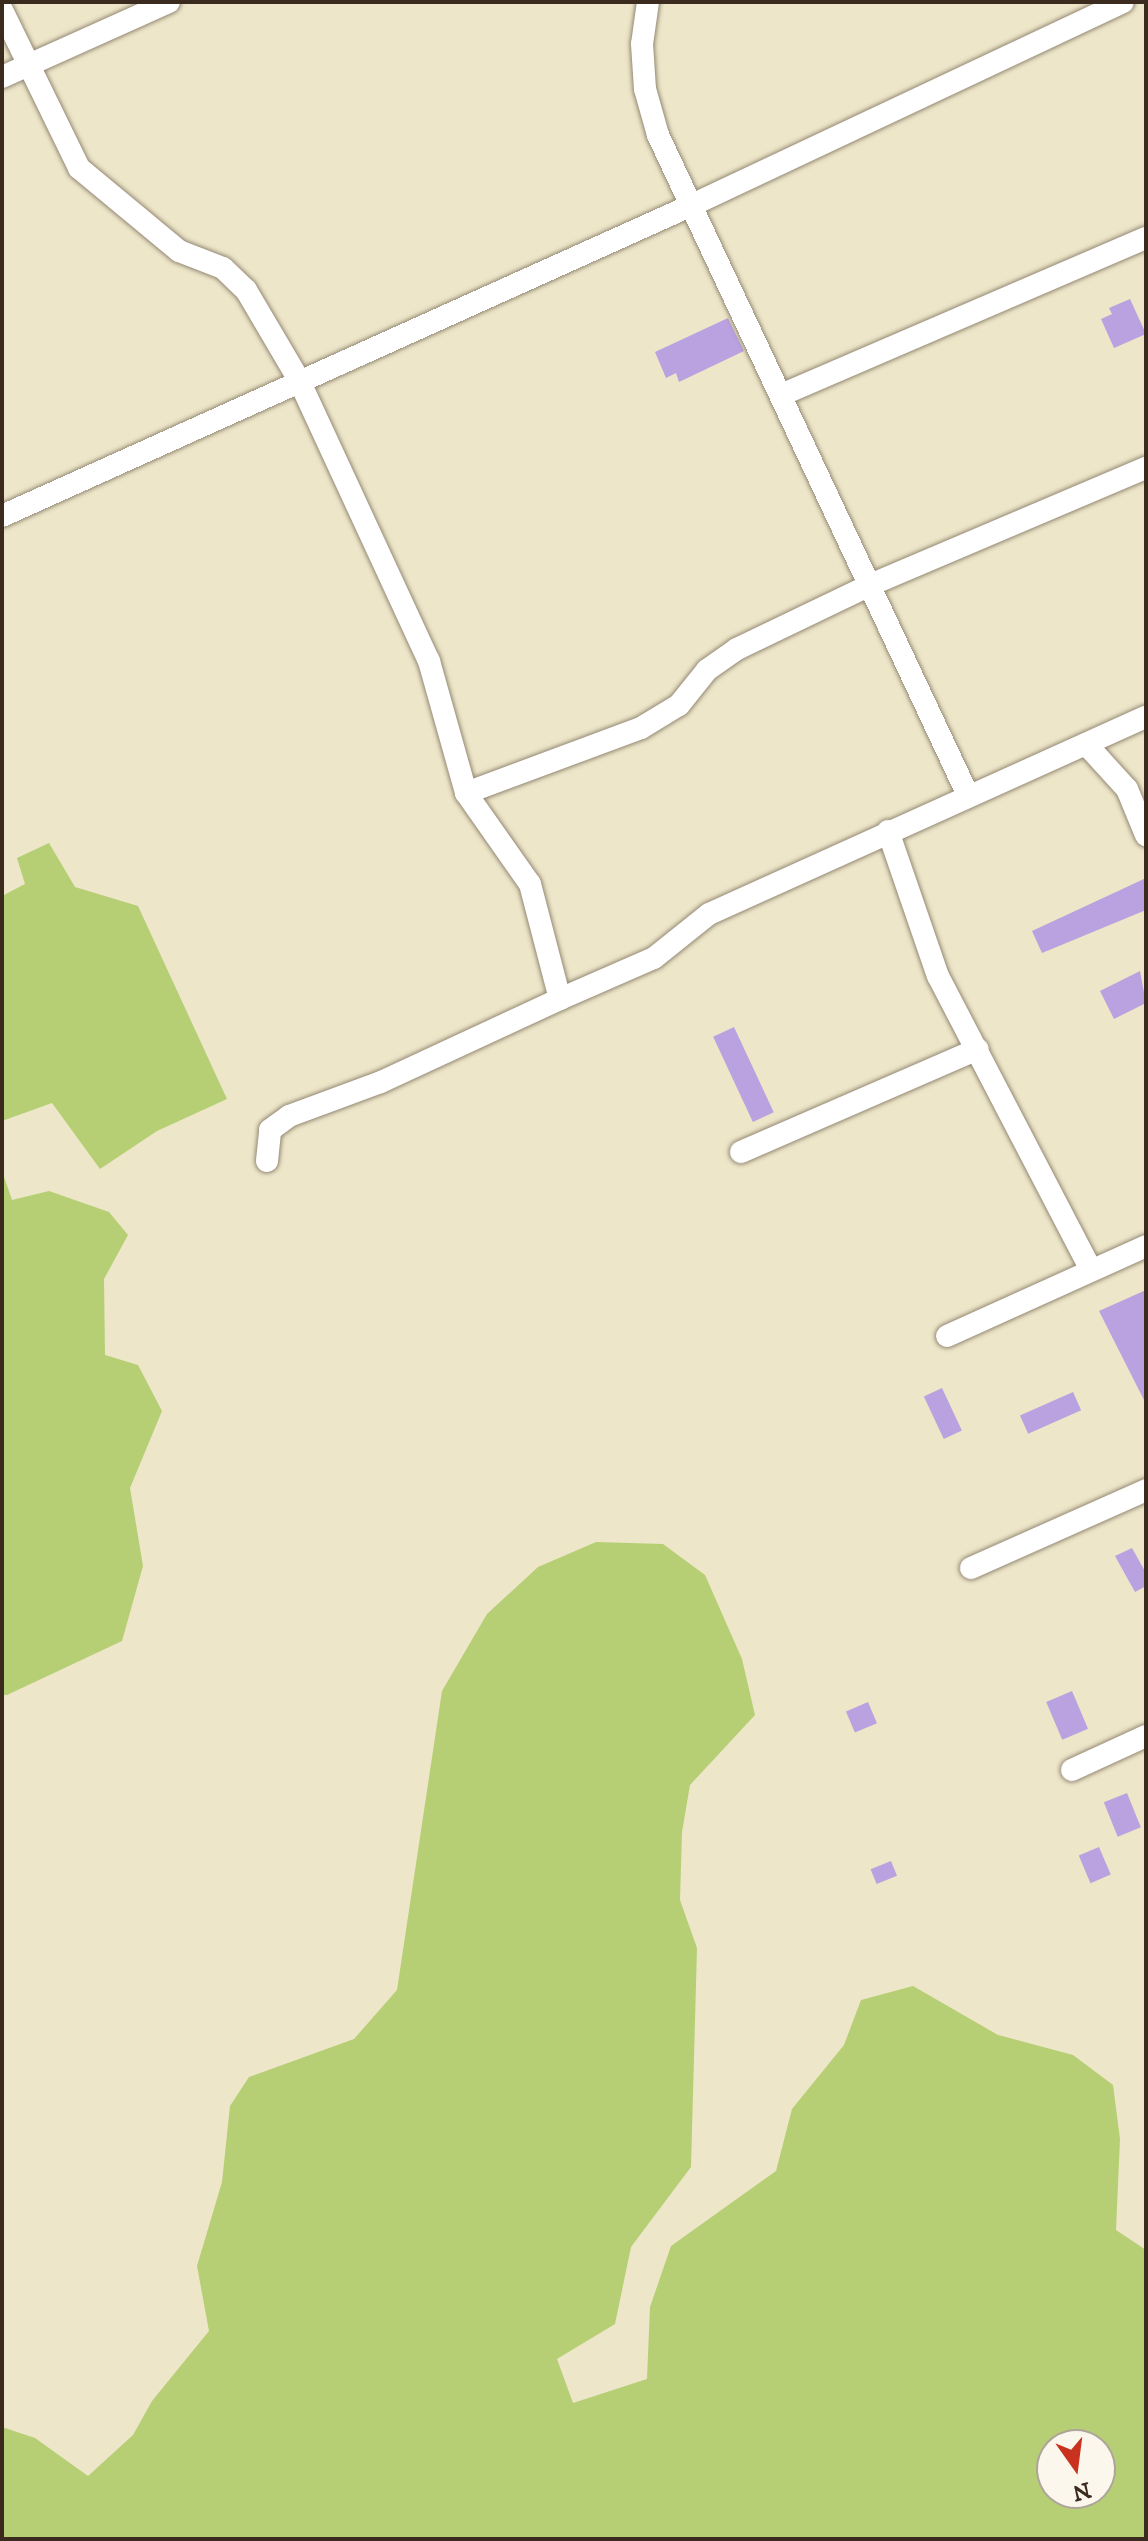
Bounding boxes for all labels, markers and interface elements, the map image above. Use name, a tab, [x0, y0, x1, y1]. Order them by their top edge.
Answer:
north arrow	[1036, 2429, 1116, 2509]
text: N	[1069, 2476, 1093, 2506]

